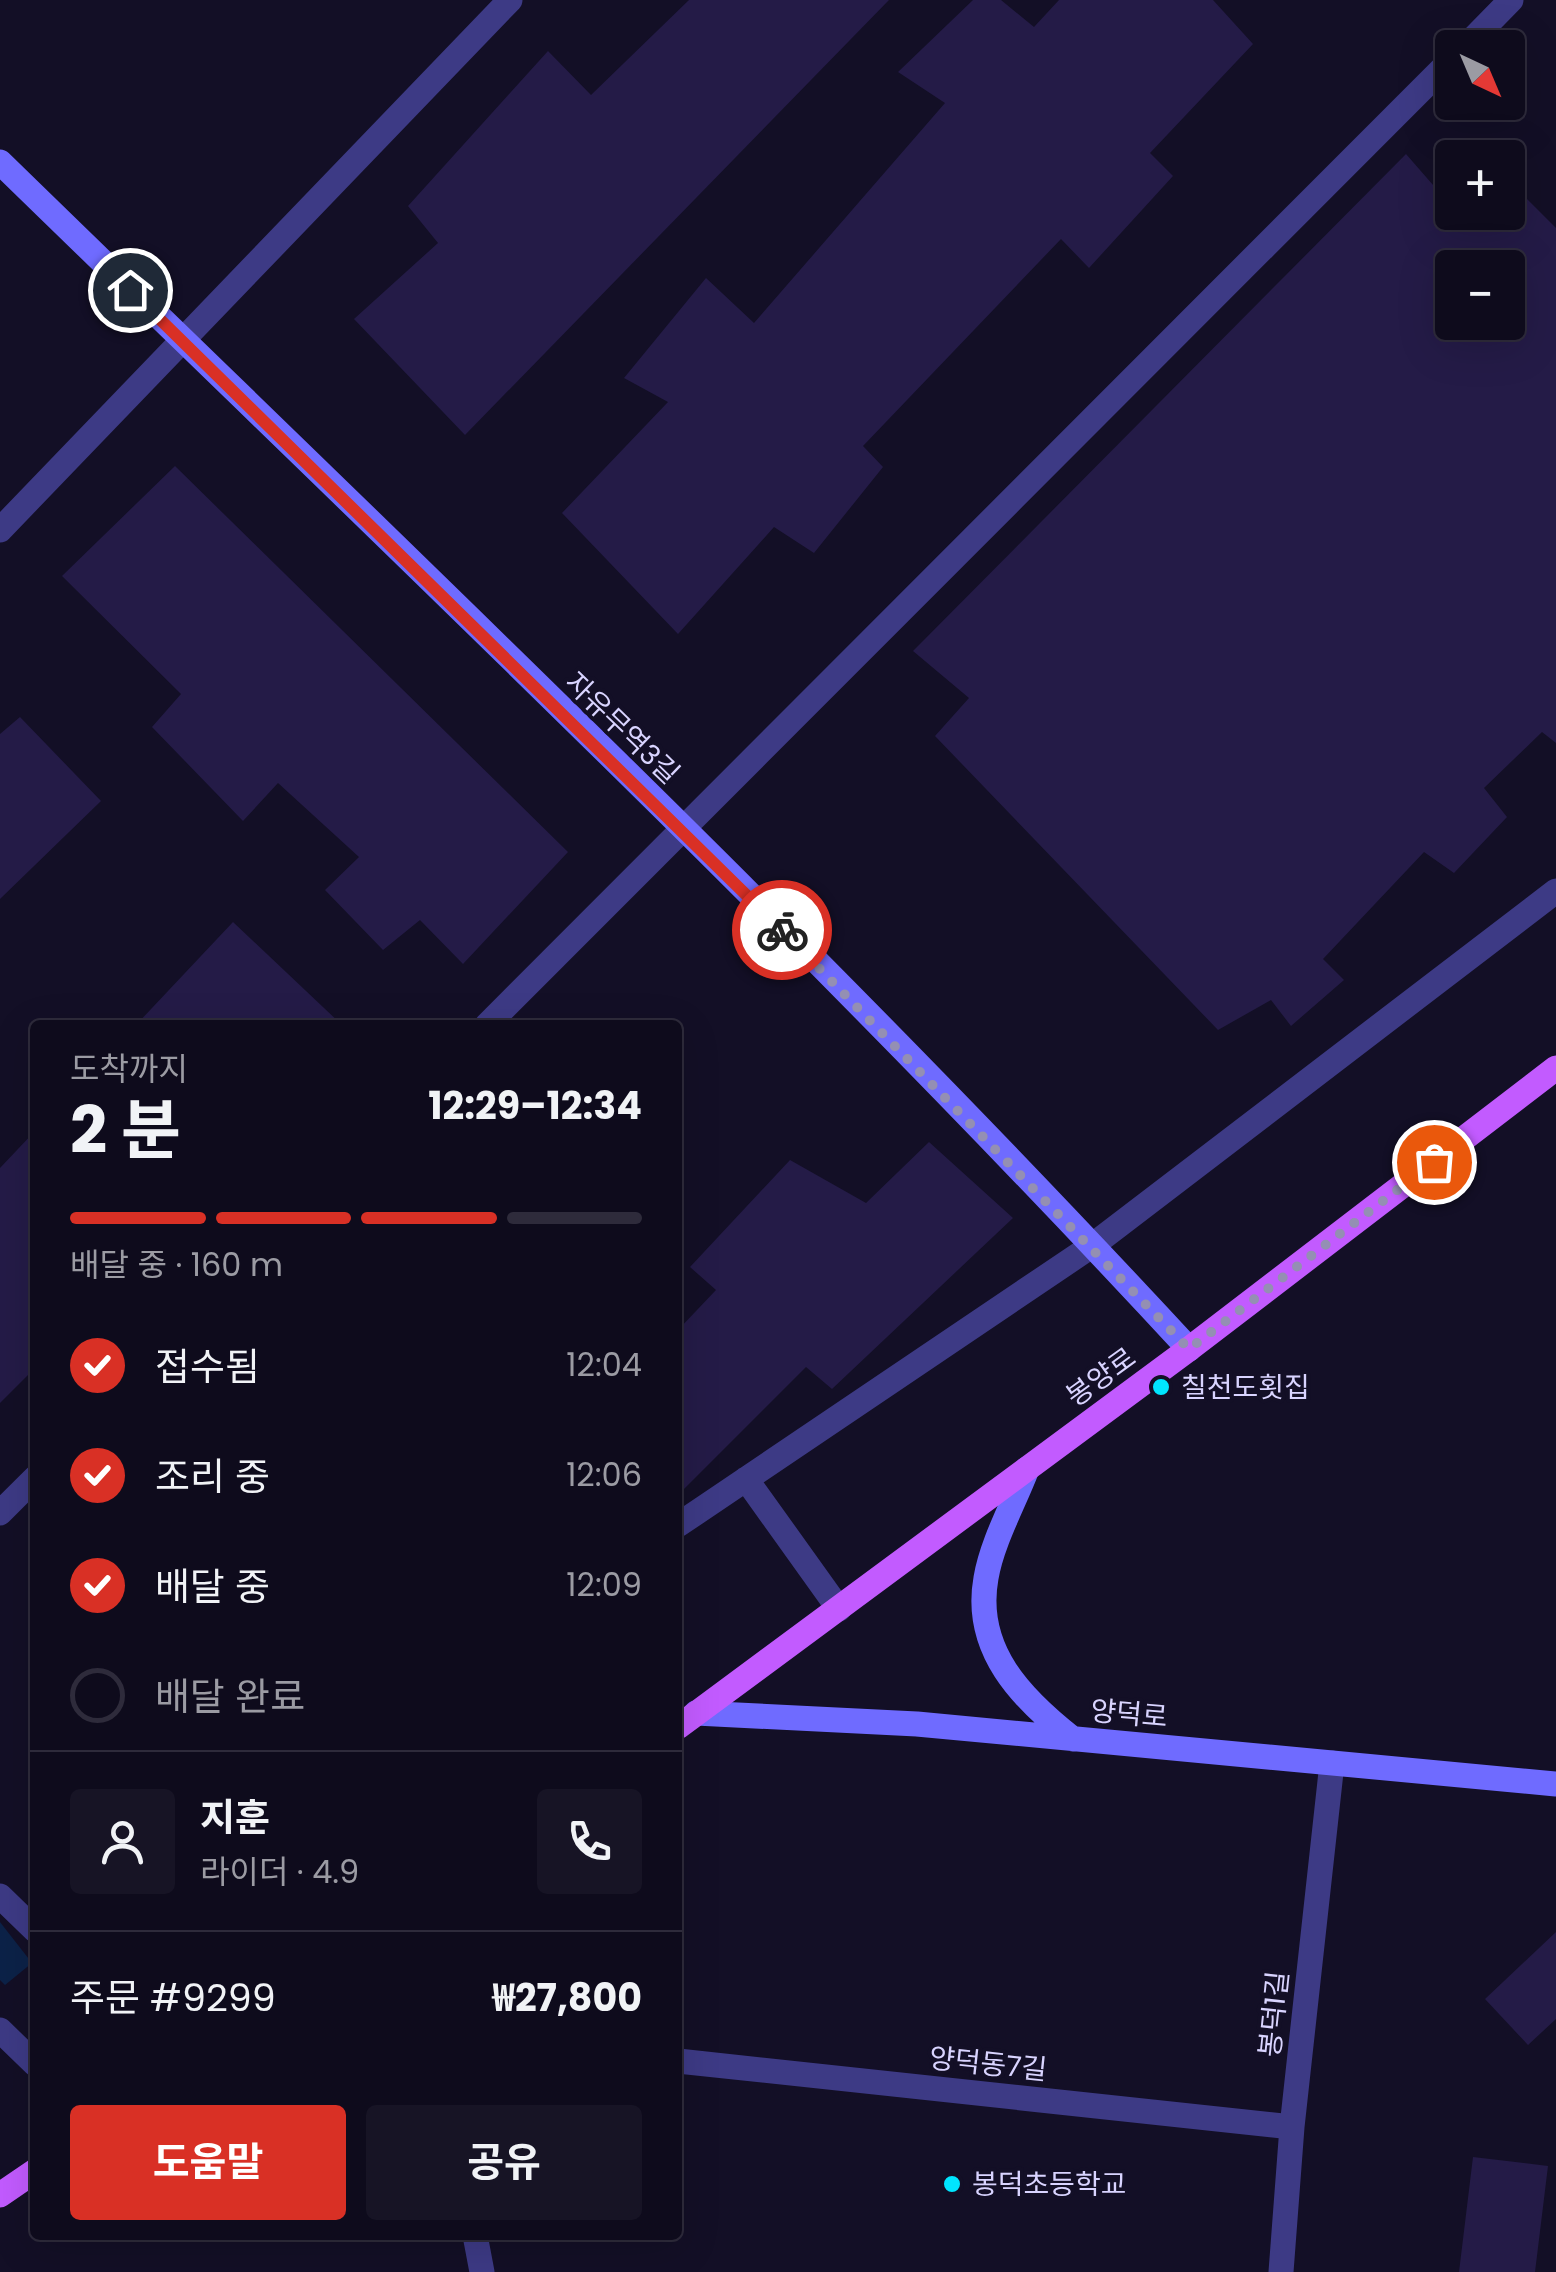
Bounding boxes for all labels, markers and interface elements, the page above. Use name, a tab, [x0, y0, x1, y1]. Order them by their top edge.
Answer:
north arrow	[1435, 30, 1525, 120]
map controls	[1435, 30, 1525, 340]
button: +	[1435, 140, 1525, 230]
pin	[88, 248, 173, 333]
button: −	[1435, 250, 1525, 340]
icon: home	[103, 263, 158, 318]
street label: 자유무역3길	[556, 664, 688, 792]
courier	[732, 880, 832, 980]
icon: bike	[755, 903, 810, 958]
text: 도착까지	[70, 1046, 188, 1091]
text: 12:29–12:34	[428, 1079, 642, 1132]
text: 2 분	[70, 1085, 181, 1176]
pin	[1392, 1120, 1477, 1205]
icon: bag	[1407, 1135, 1462, 1190]
text: 배달 중 · 160 m	[70, 1242, 283, 1287]
icon: check	[70, 1338, 125, 1393]
street label: 봉양로	[1058, 1339, 1144, 1415]
text: 접수됨	[155, 1340, 260, 1393]
text: 12:04	[566, 1342, 642, 1387]
place label: 칠천도횟집	[1181, 1368, 1310, 1407]
marker: 칠천도횟집	[1150, 1376, 1172, 1398]
icon: check	[70, 1448, 125, 1503]
text: 조리 중	[155, 1450, 270, 1503]
text: 12:06	[566, 1452, 642, 1497]
icon: check	[70, 1558, 125, 1613]
text: 배달 중	[155, 1560, 270, 1613]
text: 12:09	[566, 1562, 642, 1607]
text: 배달 완료	[155, 1670, 305, 1723]
street label: 양덕로	[1089, 1691, 1169, 1737]
button: person	[70, 1789, 175, 1894]
button: phone	[537, 1789, 642, 1894]
text: 지훈	[200, 1791, 270, 1844]
text: 라이더 · 4.9	[200, 1849, 359, 1894]
street label: 봉덕1길	[1250, 1969, 1298, 2059]
text: 주문 #9299	[70, 1971, 276, 2024]
text: ₩27,800	[492, 1971, 642, 2024]
street label: 양덕동7길	[927, 2038, 1049, 2090]
button: 도움말	[70, 2105, 346, 2220]
button: 공유	[366, 2105, 642, 2220]
place label: 봉덕초등학교	[972, 2165, 1127, 2204]
marker: 봉덕초등학교	[941, 2173, 963, 2195]

